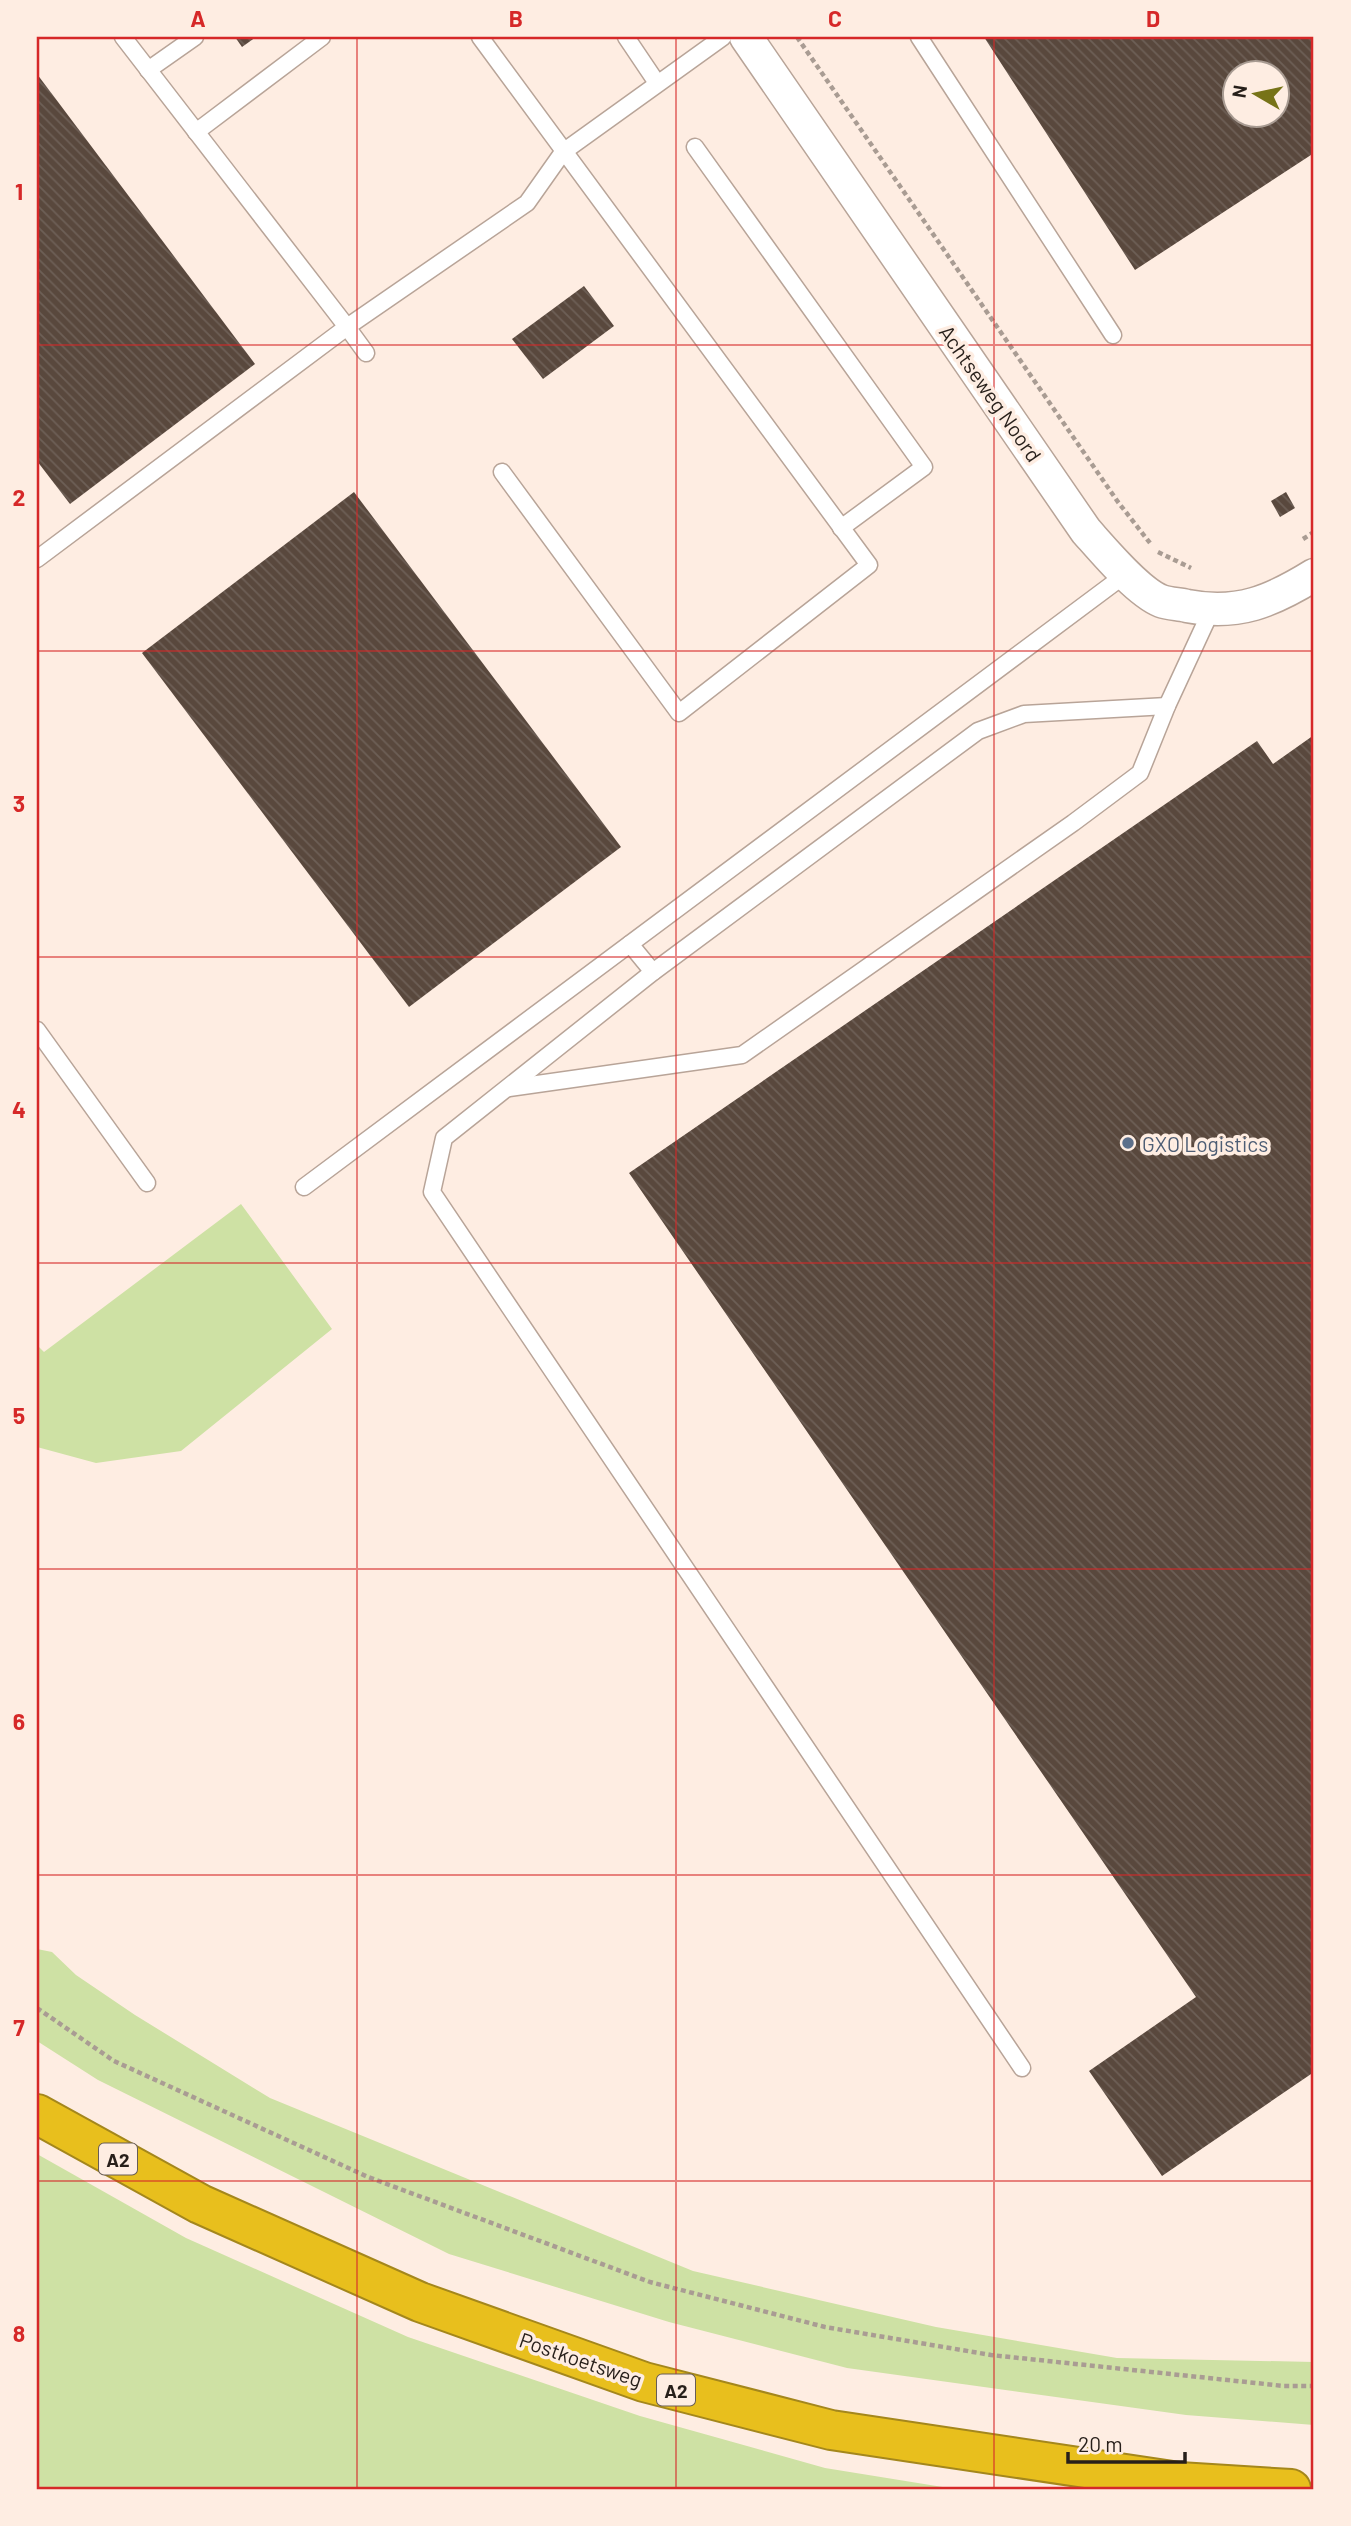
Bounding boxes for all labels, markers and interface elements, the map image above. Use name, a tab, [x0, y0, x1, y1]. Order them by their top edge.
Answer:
text: A	[190, 4, 206, 32]
text: B	[509, 4, 523, 32]
text: C	[828, 4, 842, 32]
text: D	[1146, 4, 1160, 32]
north arrow	[1222, 60, 1292, 130]
text: N	[1226, 83, 1251, 99]
text: 1	[15, 177, 23, 205]
street label: Achtseweg Noord	[935, 320, 1047, 466]
text: 2	[13, 483, 25, 511]
text: 3	[13, 789, 25, 817]
text: 4	[12, 1095, 26, 1123]
place label: GXO Logistics	[1142, 1131, 1268, 1156]
marker: GXO Logistics	[1120, 1135, 1136, 1151]
text: 5	[13, 1401, 25, 1429]
text: 6	[13, 1707, 25, 1735]
text: 7	[13, 2013, 25, 2041]
road number: A2	[99, 2144, 137, 2174]
text: 8	[13, 2319, 25, 2347]
street label: Postkoetsweg	[516, 2326, 646, 2392]
road number: A2	[657, 2374, 695, 2406]
scale bar	[1068, 2421, 1185, 2465]
text: 20 m	[1078, 2431, 1123, 2456]

